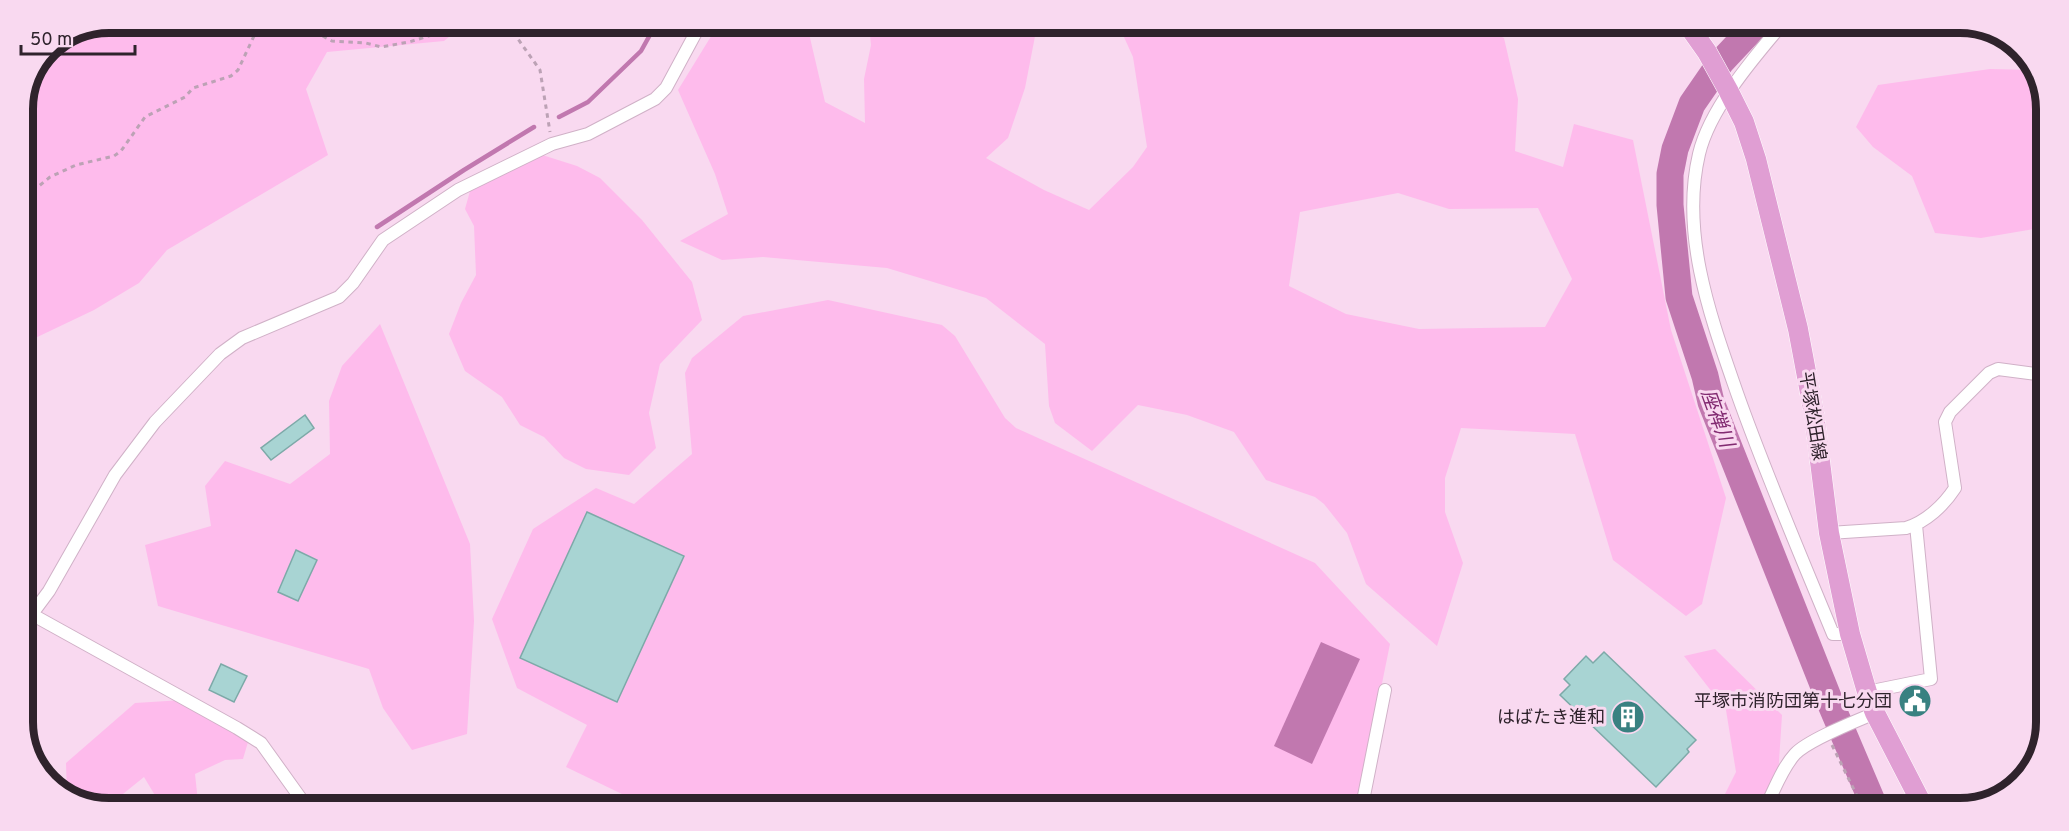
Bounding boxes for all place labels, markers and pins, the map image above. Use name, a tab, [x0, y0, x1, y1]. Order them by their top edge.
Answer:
public building icon: 平塚市消防団第十七分団	[1897, 683, 1933, 719]
place label: 平塚市消防団第十七分団	[1694, 691, 1892, 714]
building icon: はばたき進和	[1610, 699, 1646, 735]
place label: はばたき進和	[1497, 707, 1605, 730]

